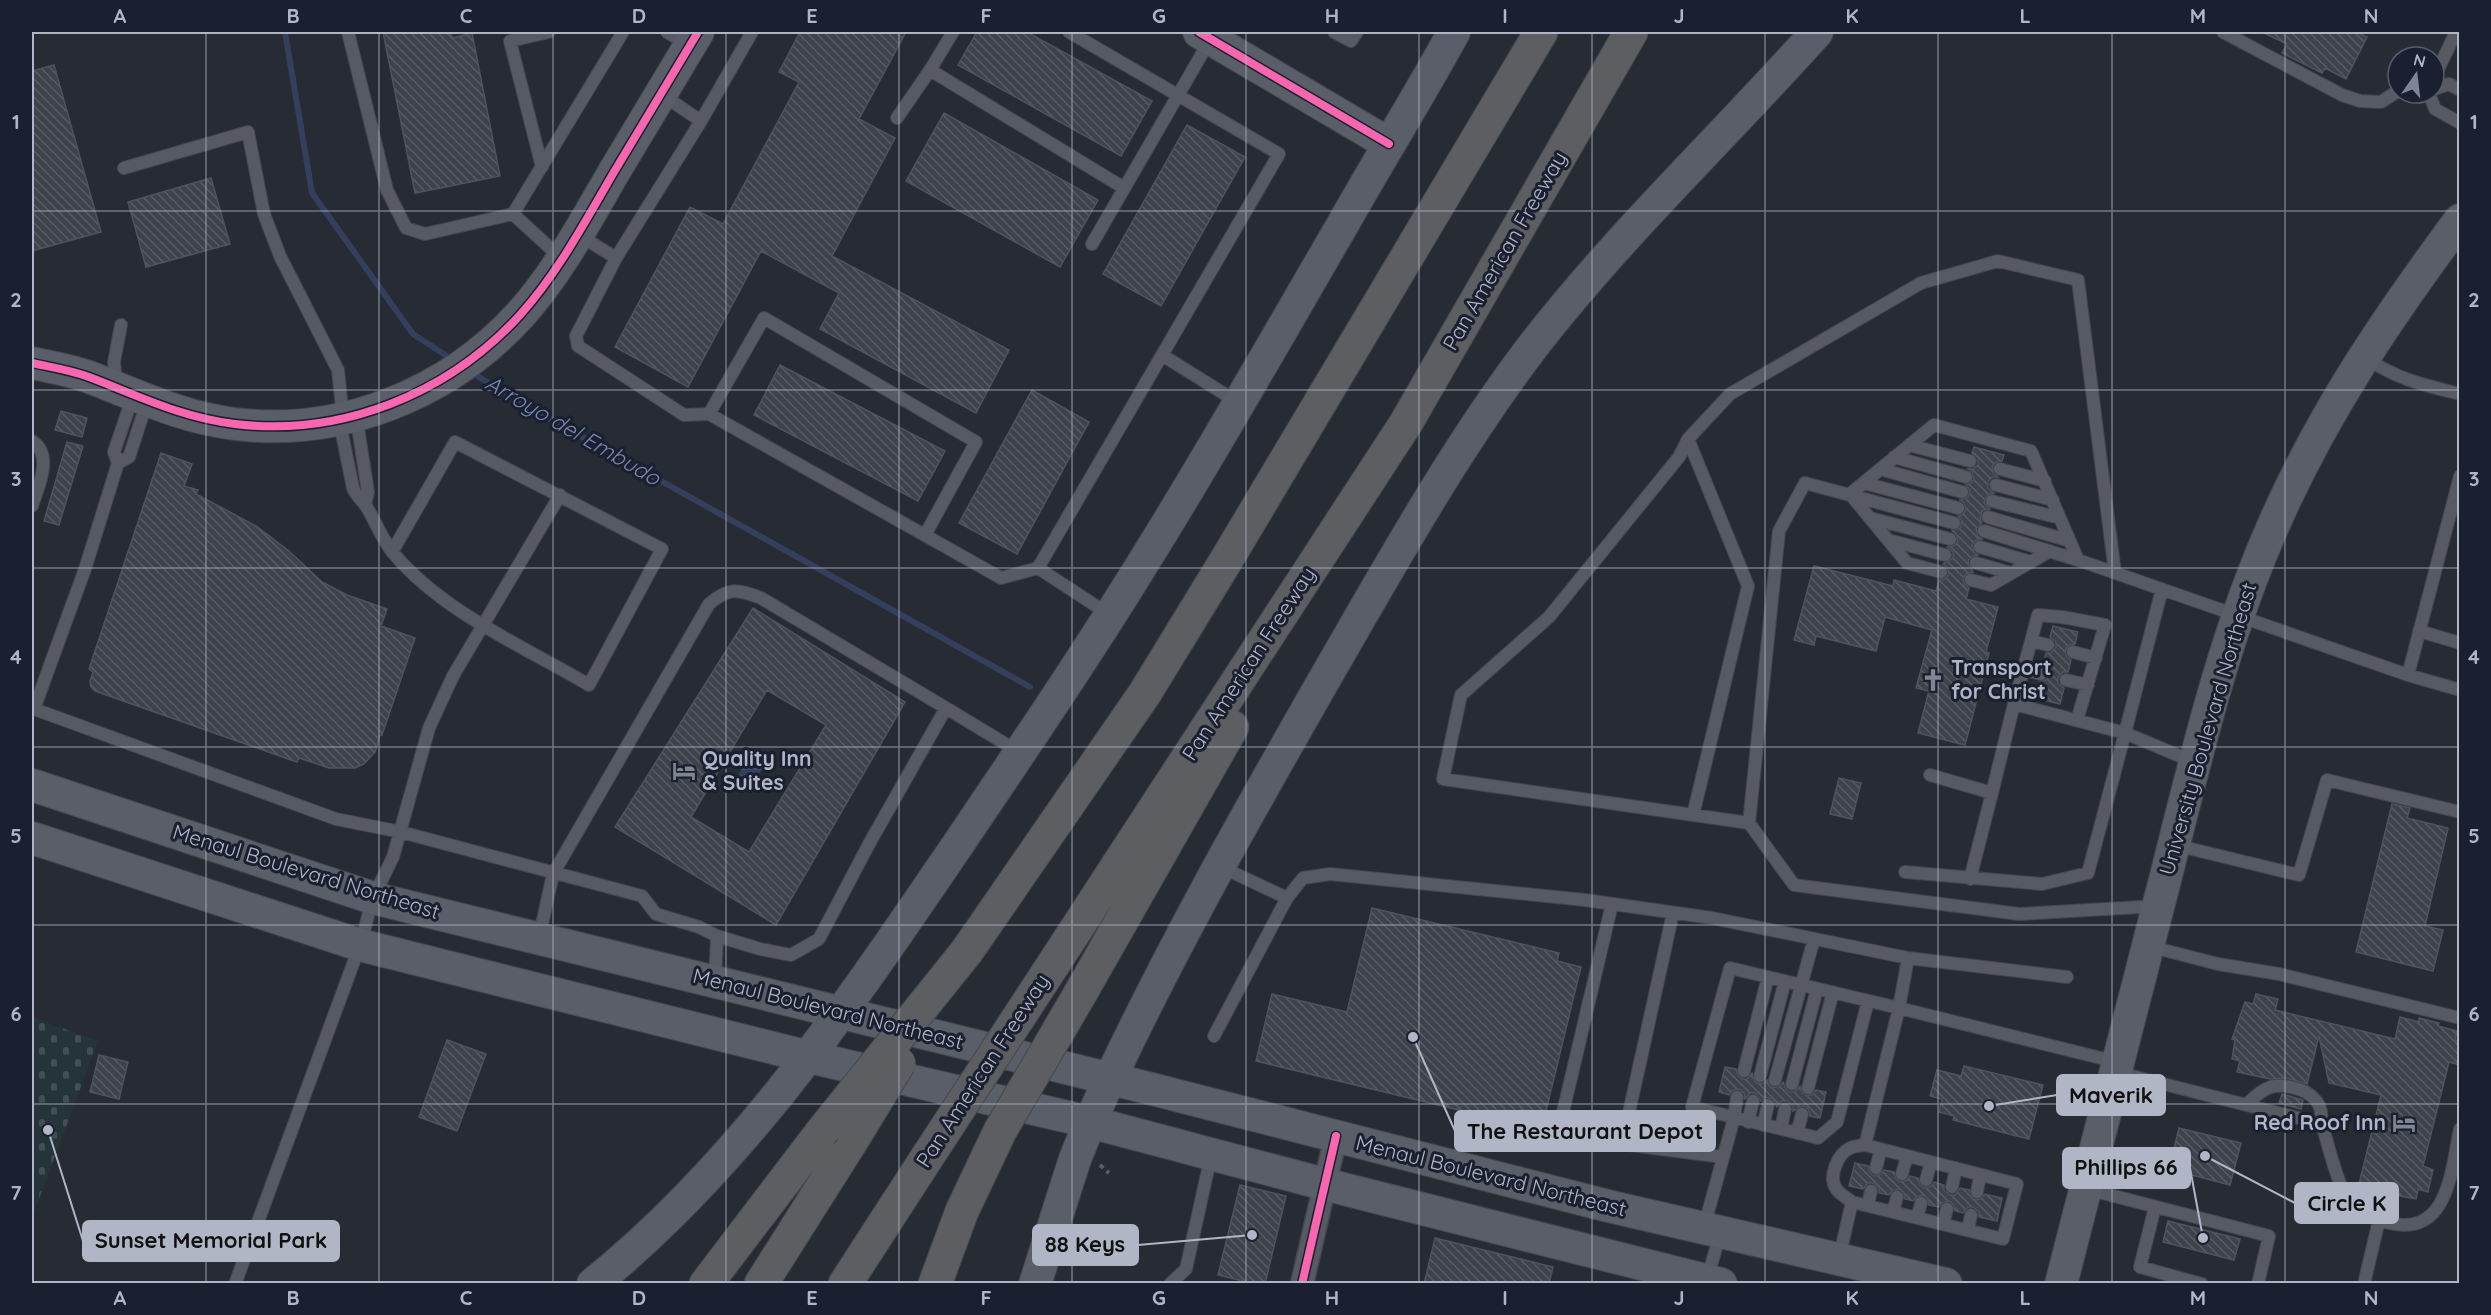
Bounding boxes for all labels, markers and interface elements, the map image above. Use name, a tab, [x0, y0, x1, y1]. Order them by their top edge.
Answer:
text: A	[114, 3, 127, 28]
text: B	[286, 3, 300, 28]
text: C	[460, 3, 473, 28]
text: D	[632, 3, 646, 28]
text: E	[806, 3, 818, 28]
text: F	[980, 3, 992, 28]
text: G	[1152, 3, 1166, 28]
text: H	[1325, 3, 1339, 28]
text: I	[1502, 3, 1508, 28]
text: J	[1673, 3, 1685, 28]
text: K	[1845, 3, 1859, 28]
text: L	[2019, 3, 2031, 28]
text: M	[2190, 3, 2206, 28]
text: N	[2364, 3, 2378, 28]
north arrow	[2386, 45, 2446, 105]
text: N	[2412, 49, 2428, 72]
text: 1	[12, 109, 20, 134]
text: 1	[2470, 109, 2478, 134]
street label: Pan American Freeway	[1437, 146, 1572, 355]
text: 2	[10, 287, 22, 312]
text: 2	[2468, 287, 2480, 312]
water label: Arroyo del Embudo	[480, 368, 667, 492]
text: 3	[11, 466, 21, 491]
text: 3	[2469, 466, 2479, 491]
street label: Pan American Freeway	[1176, 562, 1320, 765]
street label: University Boulevard Northeast	[2153, 580, 2261, 878]
text: 4	[10, 644, 22, 669]
text: 4	[2468, 644, 2480, 669]
place label: Transport for Christ	[1951, 654, 2052, 704]
church icon: Transport for Christ	[1920, 667, 1946, 693]
place label: Quality Inn & Suites	[702, 745, 812, 795]
hotel icon: Quality Inn & Suites	[671, 758, 697, 784]
street label: Menaul Boulevard Northeast	[170, 818, 443, 924]
text: 5	[10, 823, 22, 848]
text: 5	[2468, 823, 2480, 848]
street label: Menaul Boulevard Northeast	[690, 962, 966, 1054]
street label: Pan American Freeway	[910, 969, 1054, 1172]
text: 6	[10, 1001, 22, 1026]
text: 6	[2468, 1001, 2480, 1026]
callout: Maverik	[2057, 1075, 2165, 1115]
text: Maverik	[2069, 1081, 2153, 1109]
place label: Red Roof Inn	[2254, 1109, 2386, 1135]
hotel icon: Red Roof Inn	[2391, 1110, 2417, 1136]
callout: The Restaurant Depot	[1455, 1111, 1715, 1151]
text: The Restaurant Depot	[1467, 1117, 1703, 1145]
street label: Menaul Boulevard Northeast	[1353, 1129, 1629, 1221]
callout: Phillips 66	[2063, 1148, 2190, 1188]
text: Phillips 66	[2074, 1153, 2178, 1181]
text: 7	[11, 1180, 22, 1205]
text: 7	[2469, 1180, 2480, 1205]
callout: Circle K	[2295, 1183, 2398, 1223]
text: Circle K	[2308, 1189, 2386, 1217]
callout: Sunset Memorial Park	[83, 1221, 339, 1261]
callout: 88 Keys	[1033, 1225, 1138, 1265]
text: Sunset Memorial Park	[95, 1226, 327, 1254]
text: 88 Keys	[1045, 1230, 1125, 1258]
text: A	[114, 1285, 127, 1310]
text: B	[286, 1285, 300, 1310]
text: C	[460, 1285, 473, 1310]
text: D	[632, 1285, 646, 1310]
text: E	[806, 1285, 818, 1310]
text: F	[980, 1285, 992, 1310]
text: G	[1152, 1285, 1166, 1310]
text: H	[1325, 1285, 1339, 1310]
text: I	[1502, 1285, 1508, 1310]
text: J	[1673, 1285, 1685, 1310]
text: K	[1845, 1285, 1859, 1310]
text: L	[2019, 1285, 2031, 1310]
text: M	[2190, 1285, 2206, 1310]
text: N	[2364, 1285, 2378, 1310]

